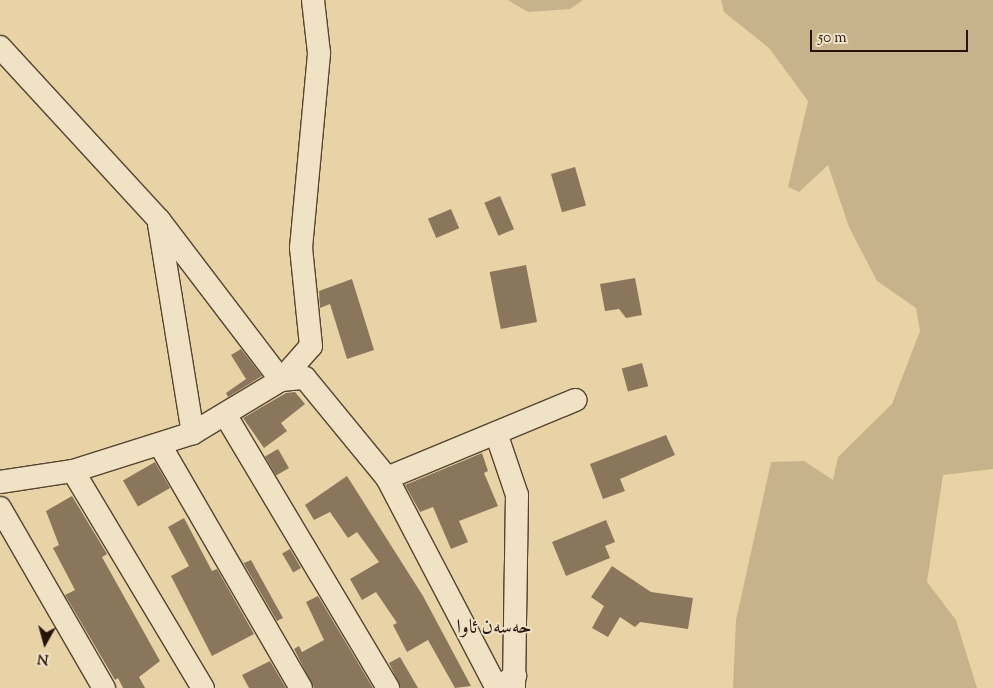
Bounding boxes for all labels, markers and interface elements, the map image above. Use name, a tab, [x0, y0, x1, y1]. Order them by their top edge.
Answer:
scale bar	[813, 20, 970, 52]
text: 50 m	[818, 28, 847, 49]
district label: حەسەن ئاوا	[456, 616, 532, 640]
north arrow	[20, 618, 70, 668]
text: N	[36, 647, 50, 668]

